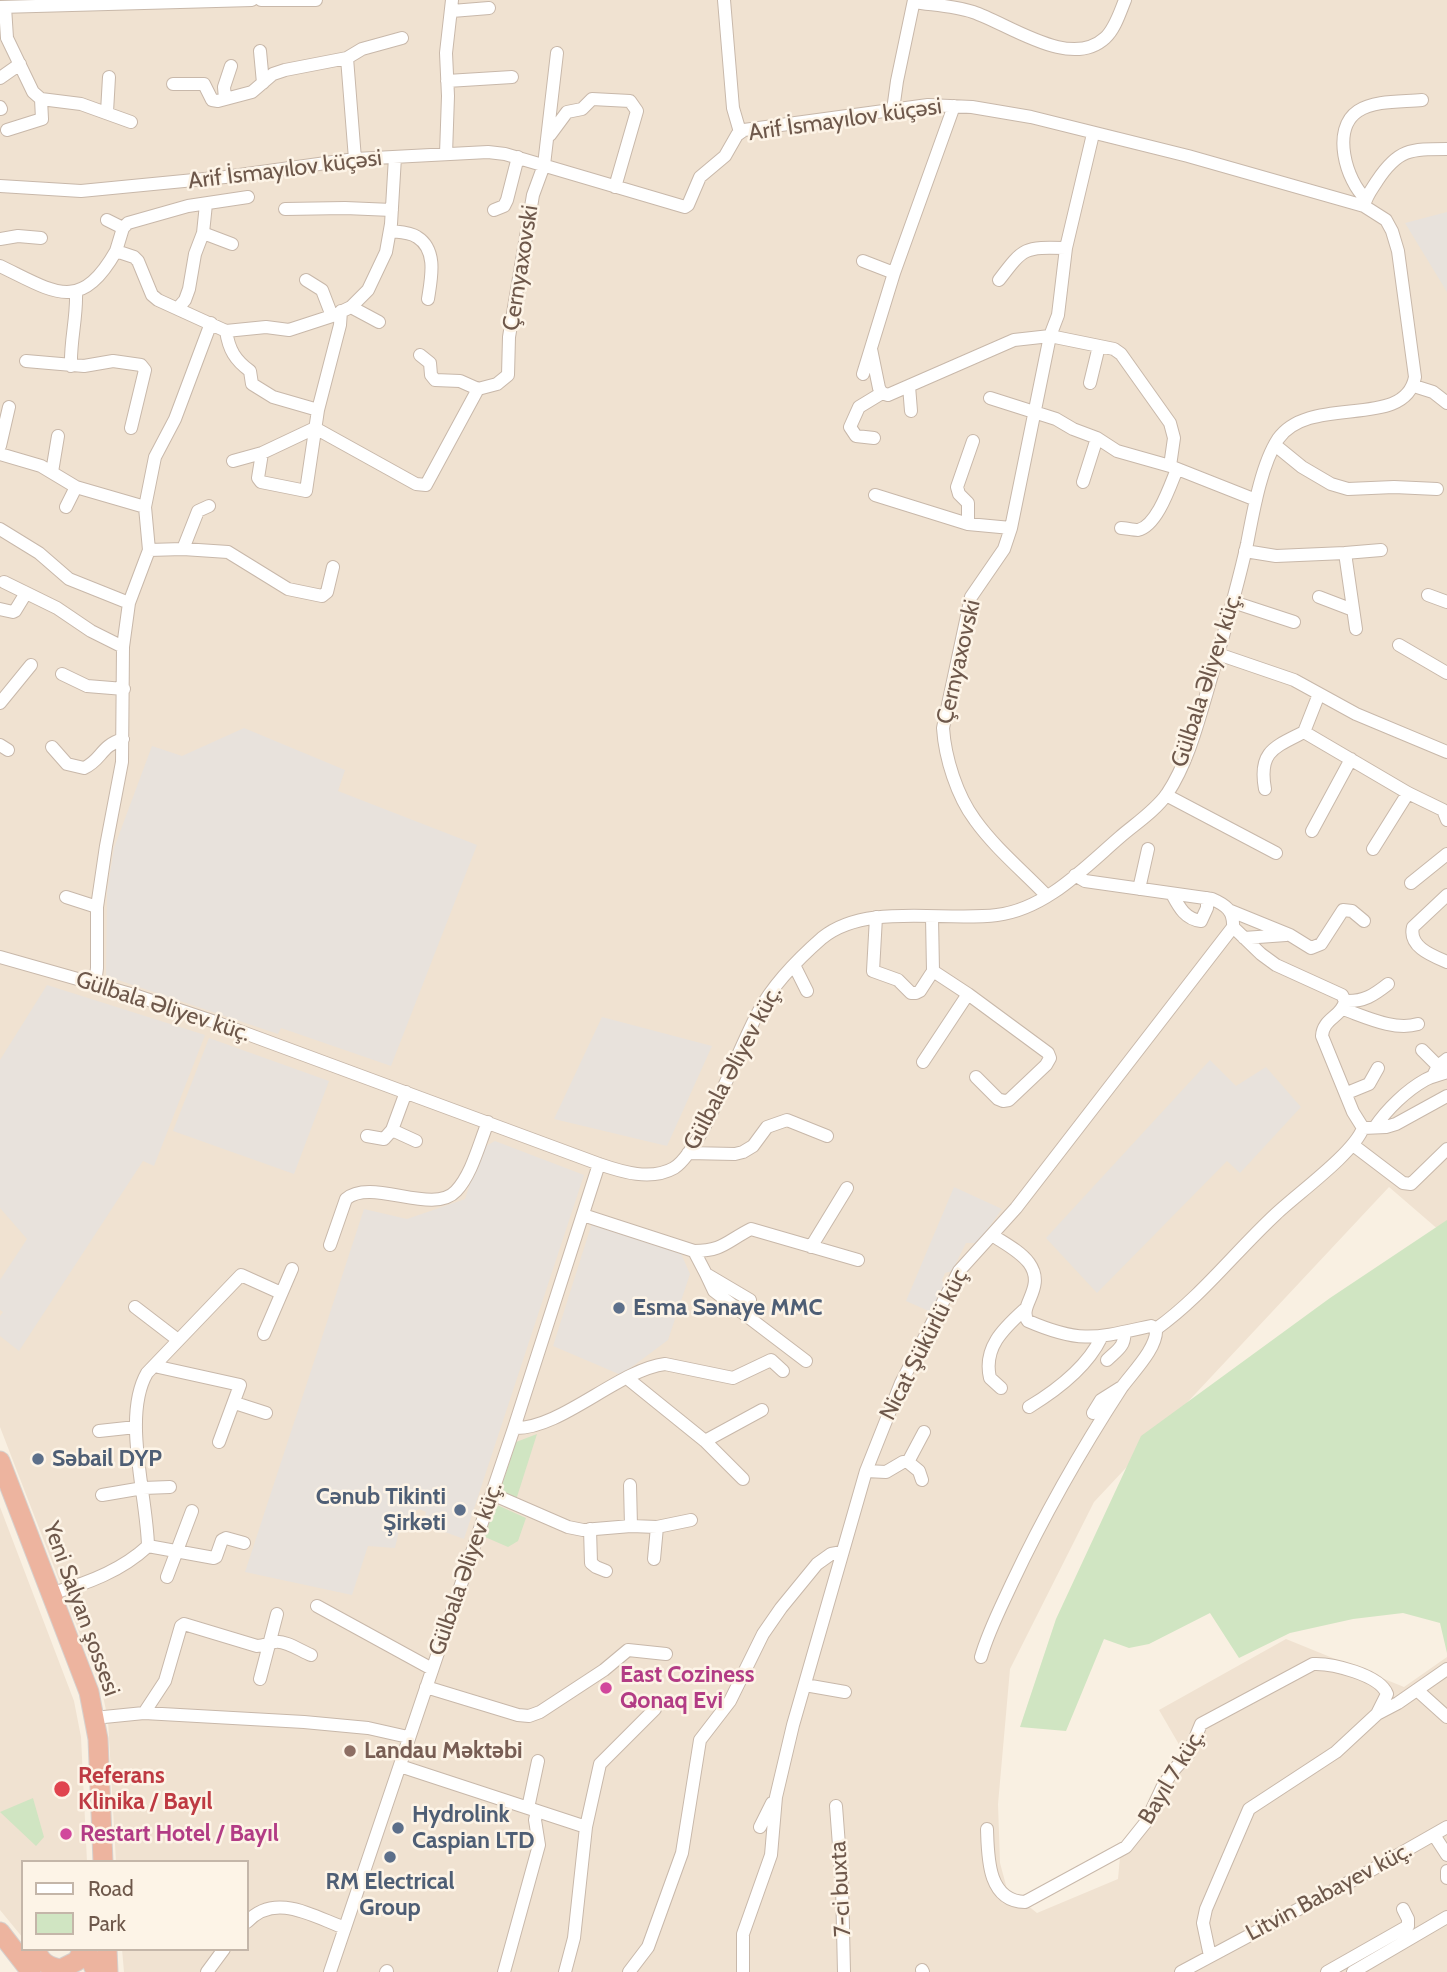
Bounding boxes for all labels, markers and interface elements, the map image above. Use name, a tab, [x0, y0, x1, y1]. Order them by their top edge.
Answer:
street label: Arif İsmayılov küçəsi	[747, 93, 943, 147]
street label: Arif İsmayılov küçəsi	[187, 144, 383, 196]
street label: Çernyaxovski	[497, 203, 545, 333]
street label: Gülbala Əliyev küç.	[1166, 589, 1248, 771]
street label: Çernyaxovski	[931, 597, 987, 727]
street label: Gülbala Əliyev küç.	[72, 966, 254, 1048]
street label: Gülbala Əliyev küç.	[678, 981, 788, 1155]
street label: Nicat Şükürlü küç	[874, 1265, 974, 1425]
place label: Esma Sənaye MMC	[633, 1294, 823, 1322]
marker: Esma Sənaye MMC	[611, 1300, 627, 1316]
place label: Səbail DYP	[52, 1445, 162, 1473]
marker: Səbail DYP	[30, 1451, 46, 1467]
street label: Gülbala Əliyev küç.	[423, 1479, 509, 1659]
place label: Cənub Tikinti Şirkəti	[316, 1483, 446, 1537]
marker: Cənub Tikinti Şirkəti	[452, 1502, 468, 1518]
street label: Yeni Salyan şossesi	[37, 1518, 125, 1700]
place label: East Coziness Qonaq Evi	[620, 1661, 754, 1715]
marker: East Coziness Qonaq Evi	[598, 1680, 614, 1696]
street label: Bayıl 7 küç.	[1133, 1725, 1211, 1829]
place label: Landau Məktəbi	[364, 1737, 523, 1765]
marker: Landau Məktəbi	[342, 1743, 358, 1759]
place label: Referans Klinika / Bayıl	[78, 1762, 213, 1816]
marker: Referans Klinika / Bayıl	[52, 1779, 72, 1799]
place label: Hydrolink Caspian LTD	[412, 1801, 535, 1855]
place label: Restart Hotel / Bayıl	[80, 1820, 279, 1848]
marker: Hydrolink Caspian LTD	[390, 1820, 406, 1836]
marker: Restart Hotel / Bayıl	[58, 1826, 74, 1842]
street label: Litvin Babayev küç.	[1241, 1837, 1417, 1947]
street label: 7-ci buxta	[825, 1840, 857, 1938]
marker: RM Electrical Group	[382, 1849, 398, 1865]
legend	[21, 1860, 248, 1951]
place label: RM Electrical Group	[325, 1868, 455, 1922]
text: Road	[88, 1876, 134, 1901]
text: Park	[88, 1911, 126, 1936]

